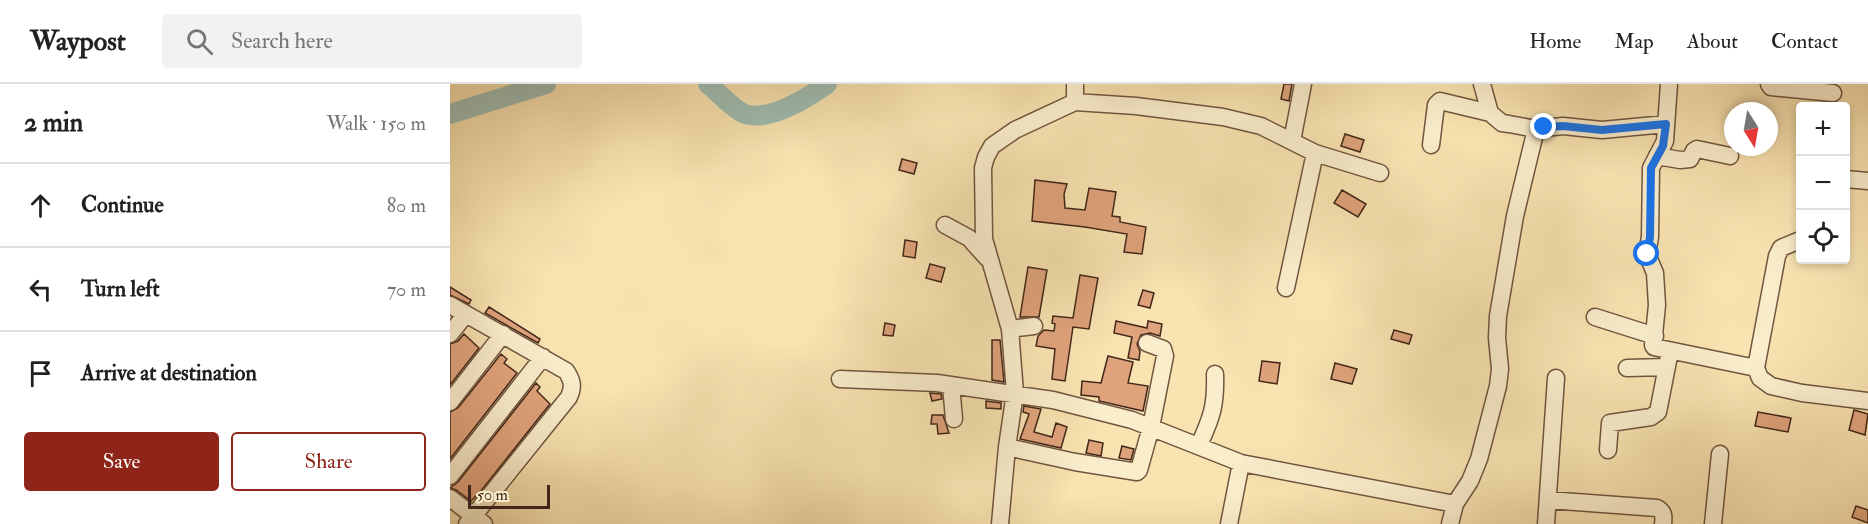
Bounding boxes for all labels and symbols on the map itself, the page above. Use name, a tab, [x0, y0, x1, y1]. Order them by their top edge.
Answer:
north arrow	[1724, 102, 1778, 156]
route end	[1530, 113, 1556, 139]
route start	[1633, 240, 1659, 266]
scale bar	[468, 482, 550, 510]

